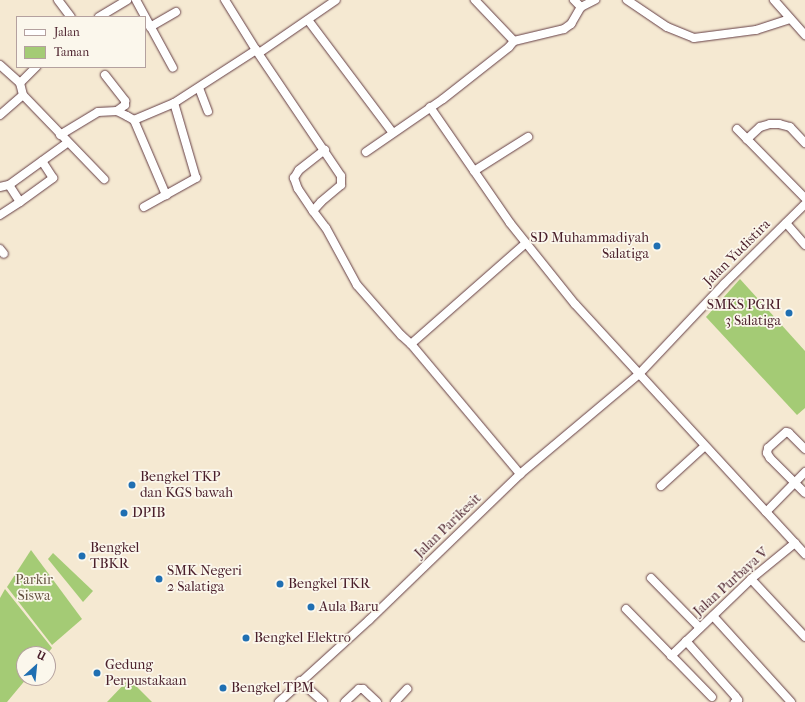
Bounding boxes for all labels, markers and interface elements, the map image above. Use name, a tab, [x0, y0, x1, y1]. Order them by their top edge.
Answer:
legend	[16, 16, 146, 68]
text: Jalan	[54, 25, 80, 39]
text: Taman	[54, 45, 89, 59]
street label: Jalan Yudistira	[700, 216, 774, 290]
place label: SD Muhammadiyah Salatiga	[530, 230, 649, 262]
marker: SD Muhammadiyah Salatiga	[652, 241, 662, 251]
place label: SMKS PGRI 3 Salatiga	[707, 297, 781, 330]
marker: SMKS PGRI 3 Salatiga	[784, 308, 794, 318]
place label: Bengkel TKP dan KGS bawah	[140, 469, 233, 502]
marker: Bengkel TKP dan KGS bawah	[127, 480, 137, 490]
street label: Jalan Parikesit	[411, 490, 485, 562]
place label: DPIB	[132, 505, 165, 521]
marker: DPIB	[119, 508, 129, 518]
place label: Bengkel TBKR	[90, 540, 139, 572]
street label: Jalan Purbaya V	[690, 544, 772, 620]
marker: Bengkel TBKR	[77, 551, 87, 561]
place label: SMK Negeri 2 Salatiga	[167, 563, 242, 596]
park label: Parkir Siswa	[15, 572, 53, 604]
marker: SMK Negeri 2 Salatiga	[154, 574, 164, 584]
place label: Bengkel TKR	[288, 576, 370, 592]
marker: Bengkel TKR	[275, 579, 285, 589]
place label: Aula Baru	[319, 599, 379, 615]
marker: Aula Baru	[306, 602, 316, 612]
place label: Bengkel Elektro	[254, 630, 351, 646]
marker: Bengkel Elektro	[241, 633, 251, 643]
north arrow	[16, 646, 56, 686]
text: U	[34, 648, 48, 663]
place label: Gedung Perpustakaan	[105, 657, 187, 690]
marker: Gedung Perpustakaan	[92, 668, 102, 678]
place label: Bengkel TPM	[231, 680, 314, 696]
marker: Bengkel TPM	[218, 683, 228, 693]

